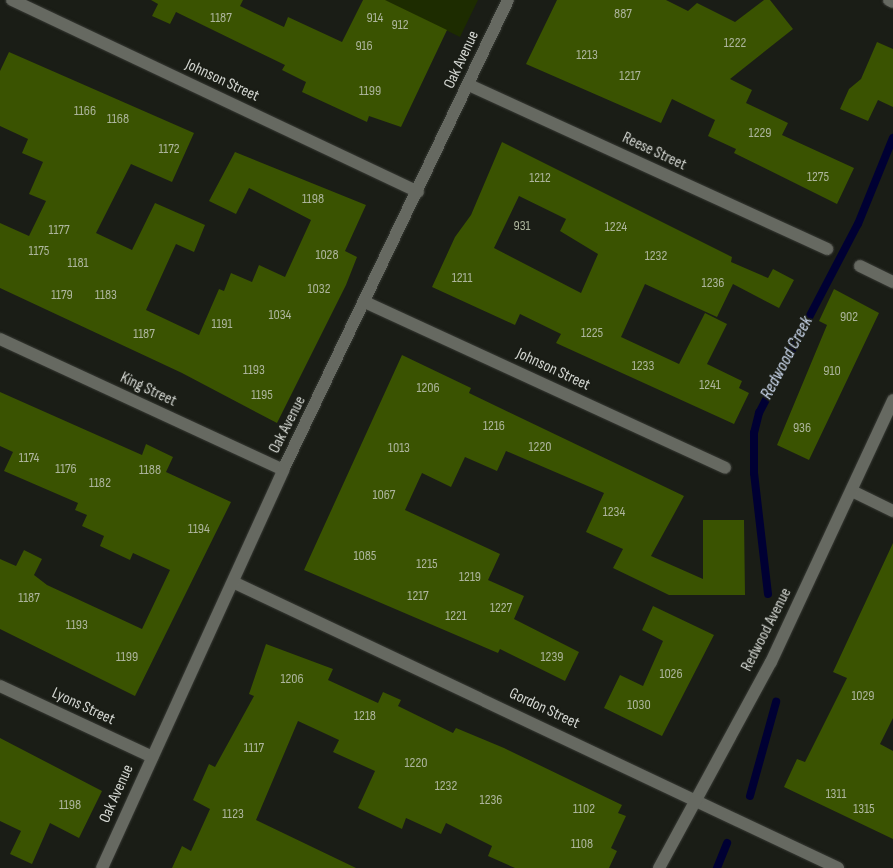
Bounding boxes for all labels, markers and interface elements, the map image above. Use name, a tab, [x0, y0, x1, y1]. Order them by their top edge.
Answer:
house number: 887	[614, 6, 632, 22]
house number: 1187	[210, 10, 232, 26]
house number: 914	[367, 10, 383, 26]
house number: 912	[391, 17, 409, 33]
street label: Oak Avenue	[440, 28, 484, 92]
house number: 1222	[724, 35, 746, 51]
house number: 916	[355, 38, 373, 54]
house number: 1213	[576, 47, 598, 63]
street label: Johnson Street	[182, 56, 262, 106]
house number: 1217	[619, 68, 641, 84]
house number: 1199	[359, 83, 381, 99]
house number: 1166	[74, 103, 96, 119]
house number: 1168	[107, 111, 129, 127]
house number: 1229	[749, 125, 771, 141]
street label: Reese Street	[619, 129, 689, 175]
house number: 1172	[158, 141, 180, 157]
house number: 1275	[807, 169, 829, 185]
house number: 1212	[529, 170, 551, 186]
house number: 1198	[302, 191, 324, 207]
house number: 931	[514, 218, 530, 234]
house number: 1224	[605, 219, 627, 235]
house number: 1177	[49, 222, 69, 238]
house number: 1175	[29, 243, 49, 259]
house number: 1028	[315, 247, 339, 263]
house number: 1232	[645, 248, 667, 264]
house number: 1181	[68, 255, 88, 271]
house number: 1211	[452, 270, 472, 286]
house number: 1236	[702, 275, 724, 291]
house number: 1032	[308, 281, 330, 297]
house number: 1179	[51, 287, 73, 303]
house number: 1183	[95, 287, 117, 303]
house number: 1034	[269, 307, 291, 323]
house number: 902	[840, 309, 858, 325]
water label: Redwood Creek	[756, 313, 818, 403]
house number: 1191	[212, 316, 232, 332]
house number: 1225	[581, 325, 603, 341]
house number: 1187	[133, 326, 155, 342]
street label: Johnson Street	[513, 345, 593, 395]
house number: 1233	[632, 358, 654, 374]
house number: 1193	[243, 362, 265, 378]
house number: 910	[823, 363, 841, 379]
street label: King Street	[117, 369, 179, 411]
house number: 1241	[699, 377, 721, 393]
house number: 1206	[416, 380, 440, 396]
house number: 1195	[251, 387, 273, 403]
street label: Oak Avenue	[265, 393, 311, 457]
house number: 1216	[483, 418, 505, 434]
house number: 936	[793, 420, 811, 436]
house number: 1220	[529, 439, 551, 455]
house number: 1013	[388, 440, 410, 456]
house number: 1174	[19, 450, 39, 466]
house number: 1176	[55, 461, 77, 477]
house number: 1188	[139, 462, 161, 478]
house number: 1182	[89, 475, 111, 491]
house number: 1067	[373, 487, 395, 503]
house number: 1234	[603, 504, 625, 520]
house number: 1194	[188, 521, 210, 537]
house number: 1085	[354, 548, 376, 564]
house number: 1215	[416, 556, 438, 572]
house number: 1219	[459, 569, 481, 585]
street label: Redwood Avenue	[738, 585, 796, 675]
house number: 1217	[407, 588, 429, 604]
house number: 1187	[18, 590, 40, 606]
house number: 1227	[490, 600, 512, 616]
house number: 1221	[445, 608, 467, 624]
house number: 1193	[66, 617, 88, 633]
house number: 1199	[116, 649, 138, 665]
house number: 1239	[541, 649, 563, 665]
house number: 1026	[659, 666, 683, 682]
house number: 1206	[280, 671, 304, 687]
street label: Lyons Street	[49, 684, 117, 730]
street label: Gordon Street	[506, 684, 582, 734]
house number: 1029	[851, 688, 875, 704]
house number: 1030	[627, 697, 651, 713]
house number: 1218	[354, 708, 376, 724]
house number: 1117	[244, 740, 264, 756]
house number: 1220	[405, 755, 427, 771]
street label: Oak Avenue	[96, 762, 138, 826]
house number: 1232	[435, 778, 457, 794]
house number: 1311	[826, 786, 846, 802]
house number: 1236	[480, 792, 502, 808]
house number: 1198	[59, 797, 81, 813]
house number: 1102	[573, 801, 595, 817]
house number: 1315	[853, 801, 875, 817]
house number: 1123	[222, 806, 244, 822]
house number: 1108	[571, 836, 593, 852]

